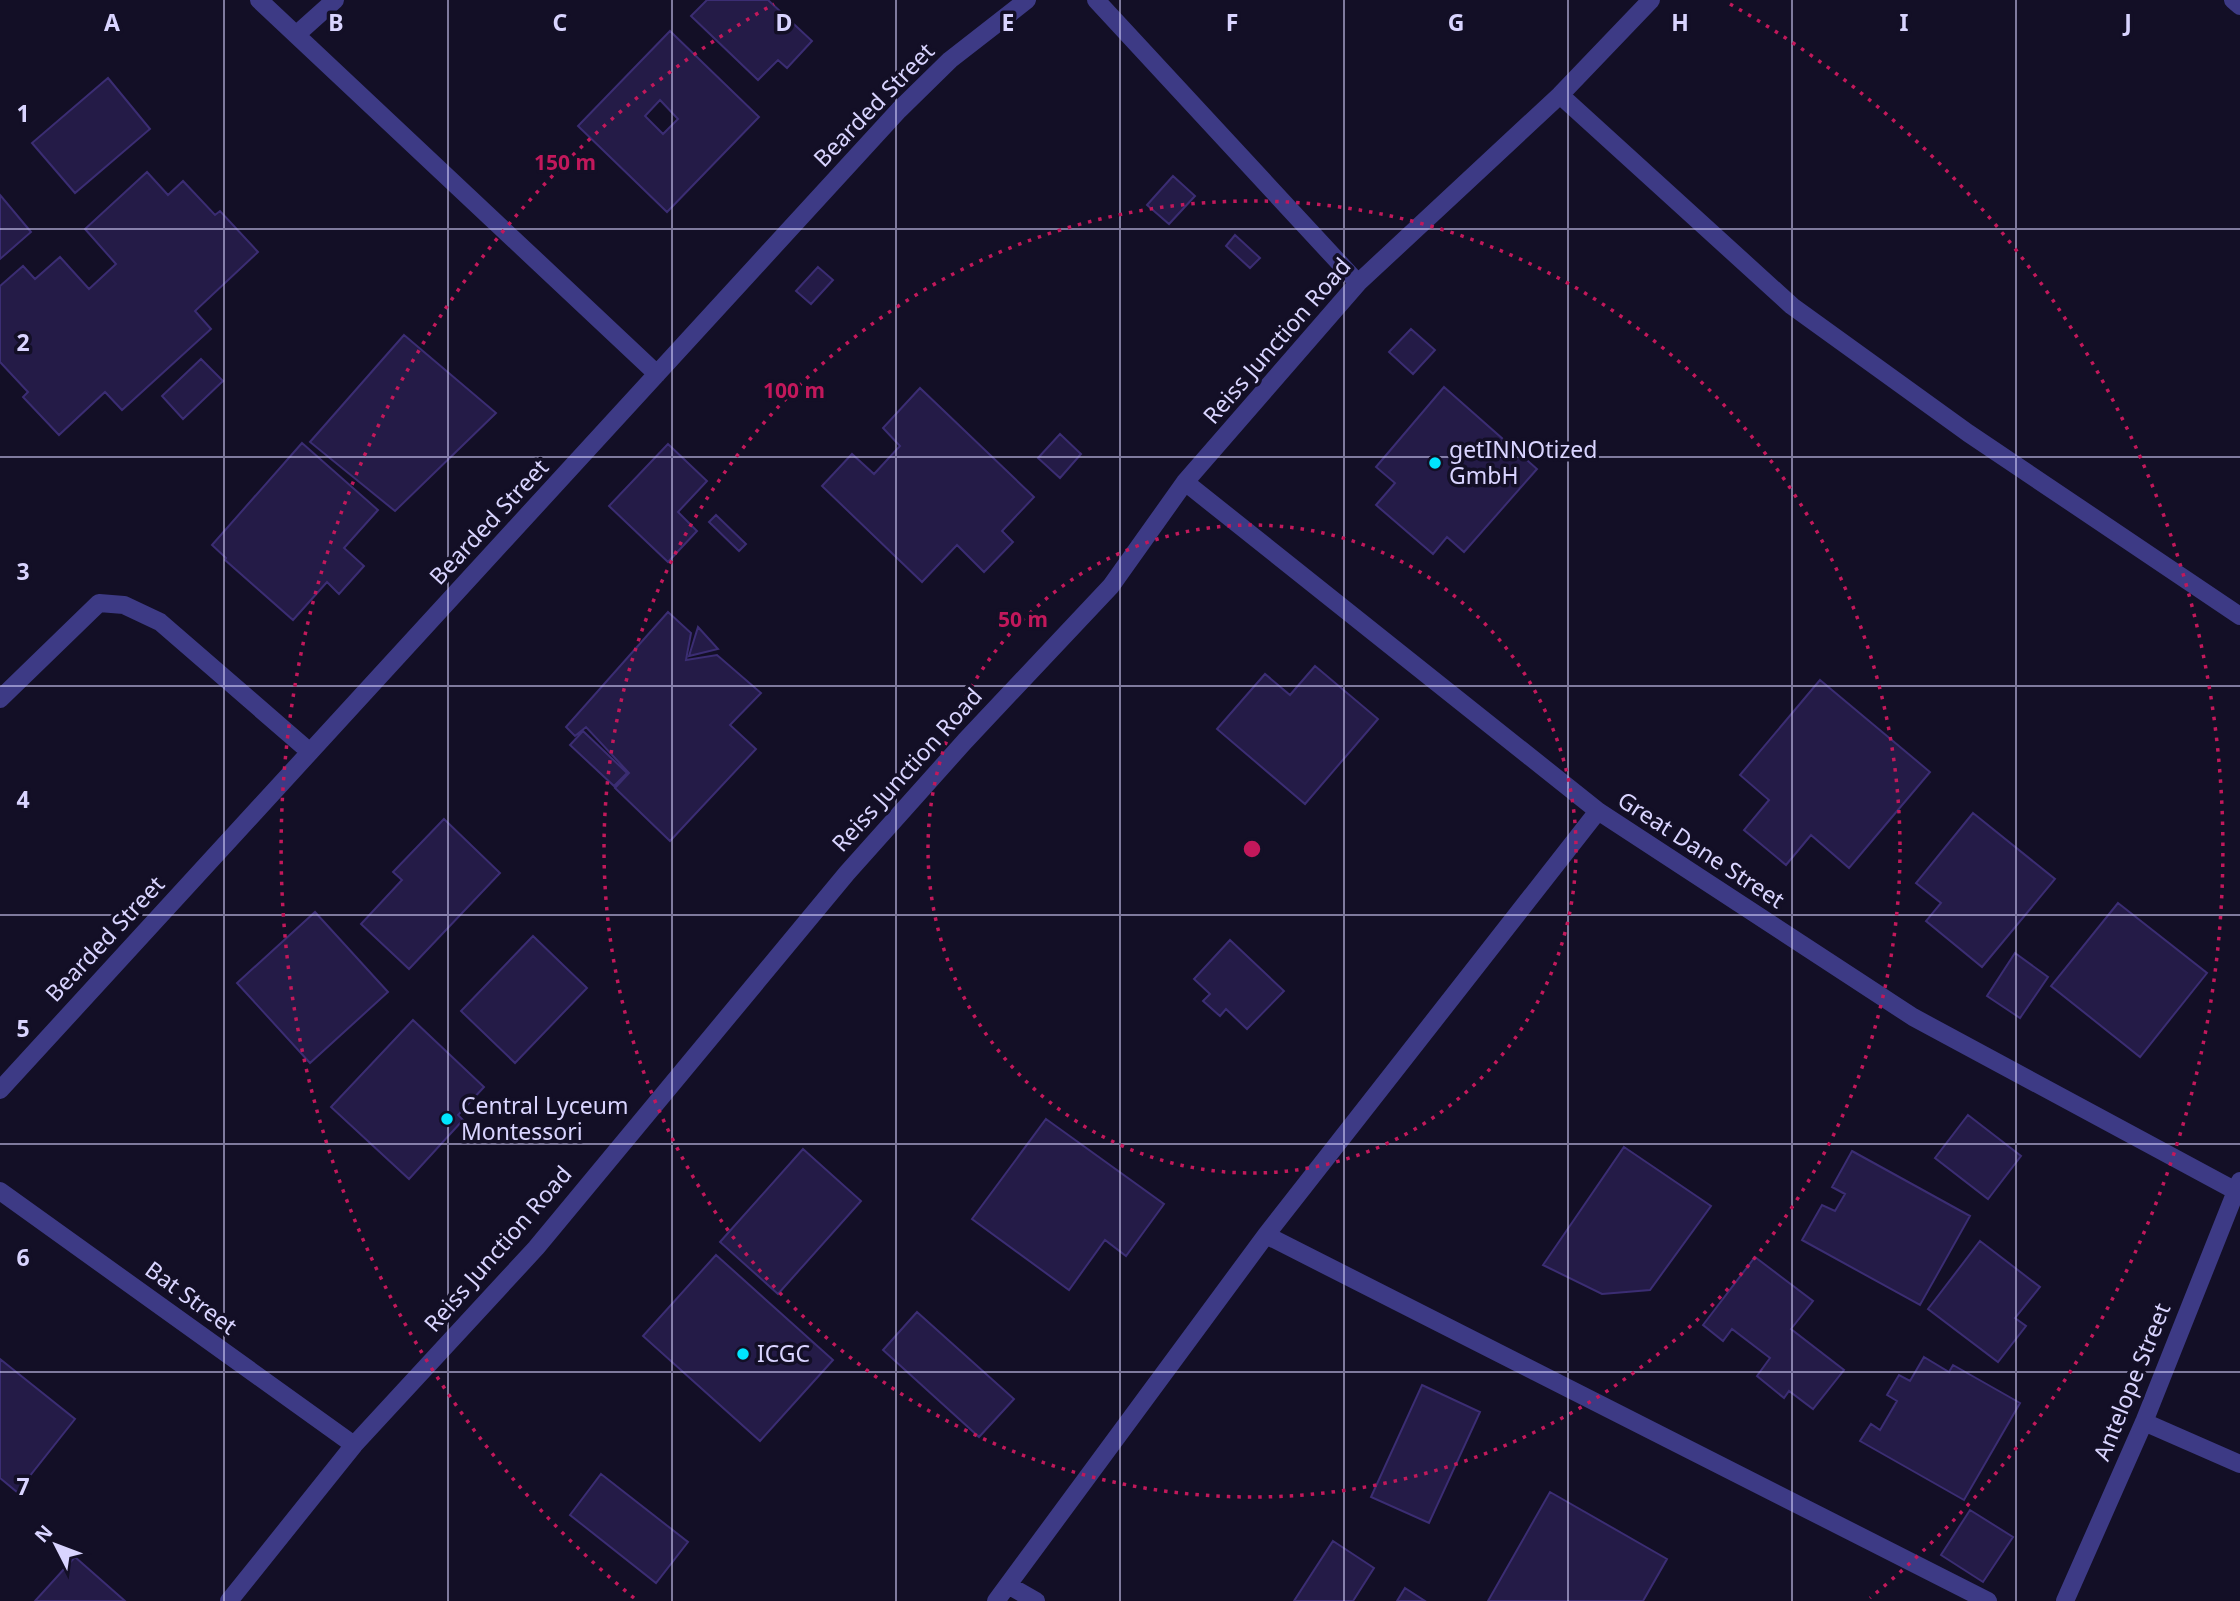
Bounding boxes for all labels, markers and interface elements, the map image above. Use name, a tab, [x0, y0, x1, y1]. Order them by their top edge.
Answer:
text: A	[104, 6, 120, 38]
text: B	[328, 6, 344, 38]
text: C	[553, 6, 568, 38]
text: D	[776, 6, 792, 38]
text: E	[1002, 6, 1014, 38]
text: F	[1226, 6, 1238, 38]
text: G	[1448, 6, 1464, 38]
text: H	[1671, 6, 1689, 38]
text: I	[1900, 6, 1909, 38]
text: J	[2122, 6, 2132, 38]
street label: Bearded Street	[806, 35, 941, 173]
text: 1	[16, 97, 30, 129]
text: 150 m	[534, 148, 596, 176]
street label: Reiss Junction Road	[1195, 250, 1357, 430]
text: 2	[16, 326, 30, 358]
text: 100 m	[763, 376, 825, 404]
place label: getINNOtized GmbH	[1449, 433, 1597, 491]
street label: Bearded Street	[422, 451, 555, 591]
marker: getINNOtized GmbH	[1427, 455, 1443, 471]
text: 3	[16, 555, 30, 587]
text: 50 m	[998, 605, 1048, 633]
street label: Reiss Junction Road	[824, 680, 989, 858]
text: 4	[16, 783, 30, 815]
street label: Great Dane Street	[1612, 783, 1791, 915]
centre of rings	[1240, 837, 1264, 861]
street label: Bearded Street	[38, 868, 171, 1008]
text: 5	[16, 1012, 30, 1044]
place label: Central Lyceum Montessori	[461, 1089, 628, 1147]
marker: Central Lyceum Montessori	[439, 1111, 455, 1127]
street label: Reiss Junction Road	[416, 1158, 578, 1338]
text: 6	[16, 1241, 30, 1273]
street label: Bat Street	[139, 1253, 244, 1341]
street label: Antelope Street	[2085, 1298, 2177, 1465]
place label: ICGC	[757, 1337, 810, 1369]
marker: ICGC	[735, 1346, 751, 1362]
text: 7	[16, 1470, 30, 1502]
north arrow	[21, 1510, 91, 1580]
text: N	[29, 1519, 58, 1548]

